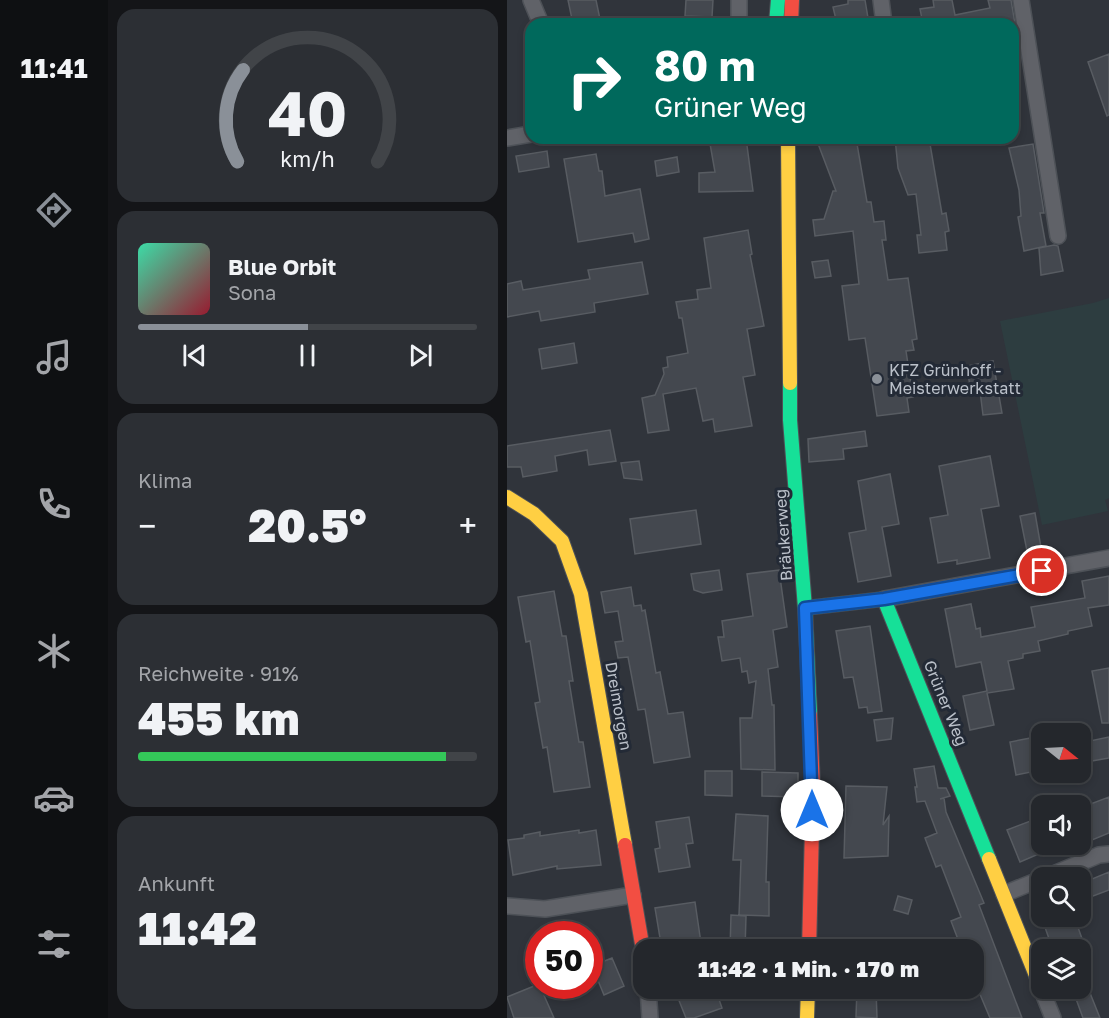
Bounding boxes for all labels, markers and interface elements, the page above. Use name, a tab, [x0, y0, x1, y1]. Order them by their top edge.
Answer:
text: 80 m	[654, 40, 755, 90]
icon: right	[555, 42, 633, 120]
text: 11:41	[20, 52, 88, 84]
text: 40	[268, 76, 347, 151]
text: Grüner Weg	[654, 91, 807, 123]
text: km/h	[280, 147, 335, 173]
icon: directions	[33, 189, 75, 231]
text: Blue Orbit	[228, 253, 336, 280]
text: Sona	[228, 280, 276, 304]
icon: music	[33, 336, 75, 378]
icon: previous	[178, 339, 211, 372]
icon: pause	[291, 339, 324, 372]
icon: next	[404, 339, 437, 372]
place label: KFZ Grünhoff - Meisterwerkstatt	[889, 360, 1021, 398]
marker: KFZ Grünhoff - Meisterwerkstatt	[870, 372, 884, 386]
text: Klima	[138, 468, 192, 492]
icon: phone	[33, 483, 75, 525]
street label: Bräukerweg	[770, 488, 796, 582]
text: 20.5°	[248, 498, 367, 552]
text: −	[138, 506, 156, 545]
text: +	[459, 506, 477, 545]
pin	[1016, 545, 1067, 596]
icon: arrive	[1025, 554, 1058, 587]
icon: climate	[33, 630, 75, 672]
street label: Grüner Weg	[920, 657, 972, 749]
street label: Dreimorgen	[601, 660, 637, 752]
text: Reichweite · 91%	[138, 661, 299, 685]
text: 455 km	[138, 691, 300, 745]
north arrow	[1031, 723, 1091, 783]
map controls	[1031, 723, 1091, 999]
icon: car	[33, 777, 75, 819]
position arrow	[780, 778, 844, 842]
button: sound	[1031, 795, 1091, 855]
button: search	[1031, 867, 1091, 927]
text: Ankunft	[138, 871, 215, 895]
text: 11:42	[138, 901, 257, 955]
speed limit sign: 50	[525, 921, 603, 999]
icon: filters	[33, 923, 75, 965]
button: layers	[1031, 939, 1091, 999]
text: 11:42 · 1 Min. · 170 m	[698, 955, 919, 982]

